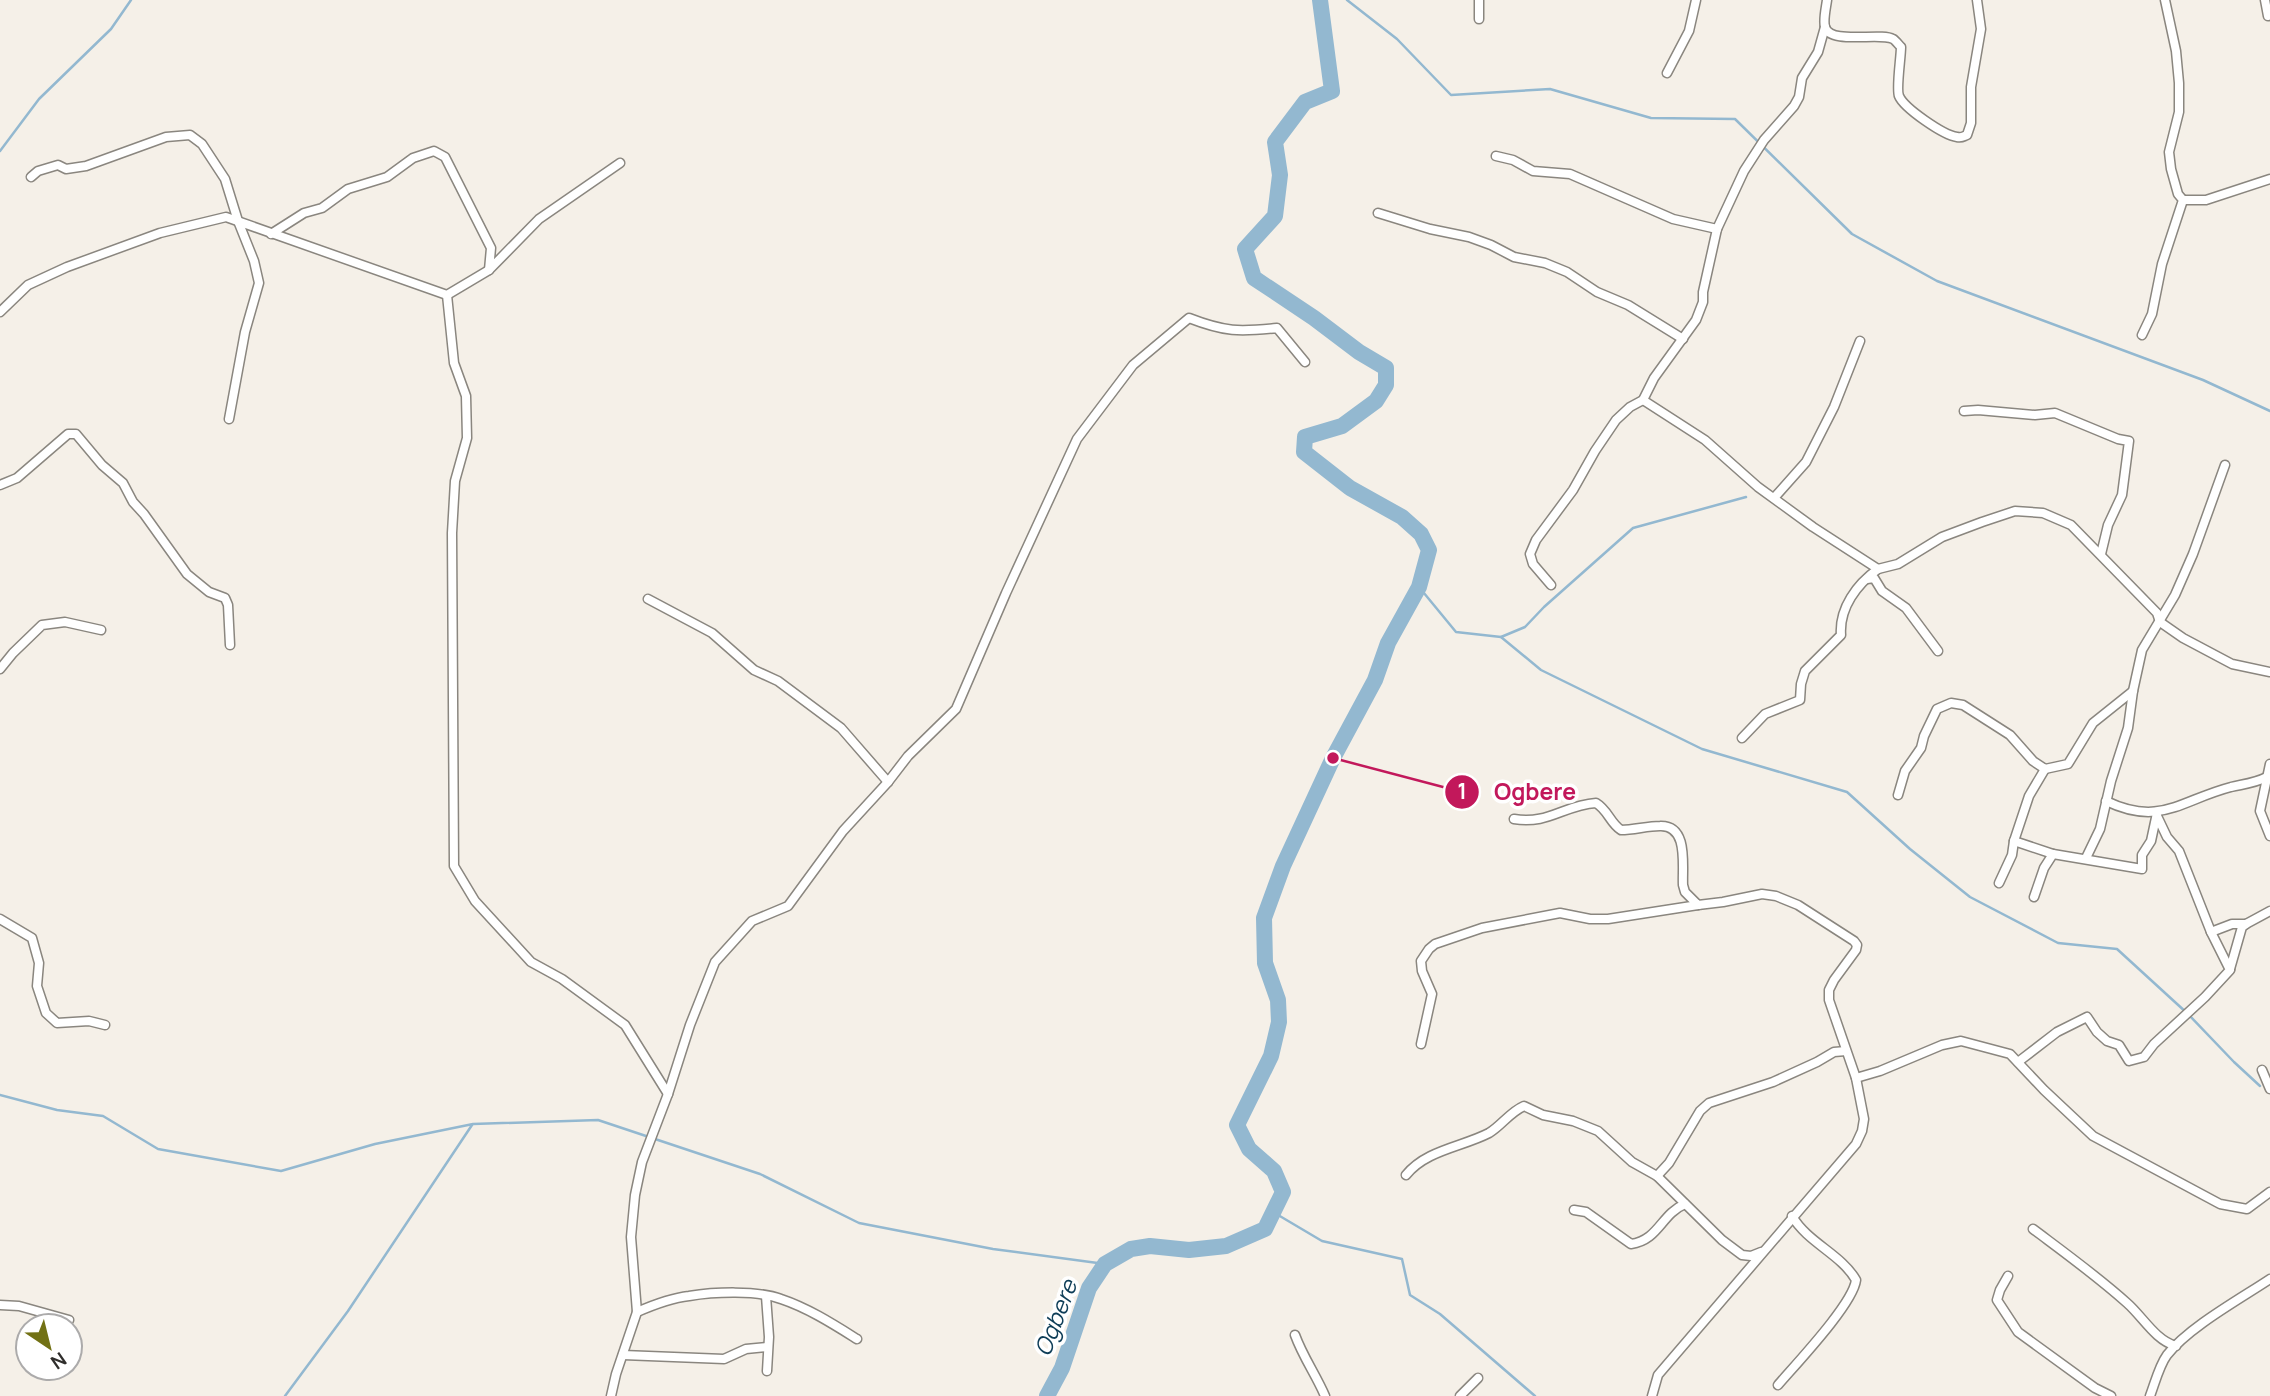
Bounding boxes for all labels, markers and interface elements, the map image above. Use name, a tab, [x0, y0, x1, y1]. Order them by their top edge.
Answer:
callout: Ogbere	[1445, 770, 1590, 814]
text: Ogbere	[1494, 775, 1576, 807]
text: 1	[1457, 777, 1467, 805]
water label: Ogbere	[1026, 1274, 1085, 1360]
north arrow	[14, 1312, 84, 1382]
text: N	[46, 1346, 72, 1375]

